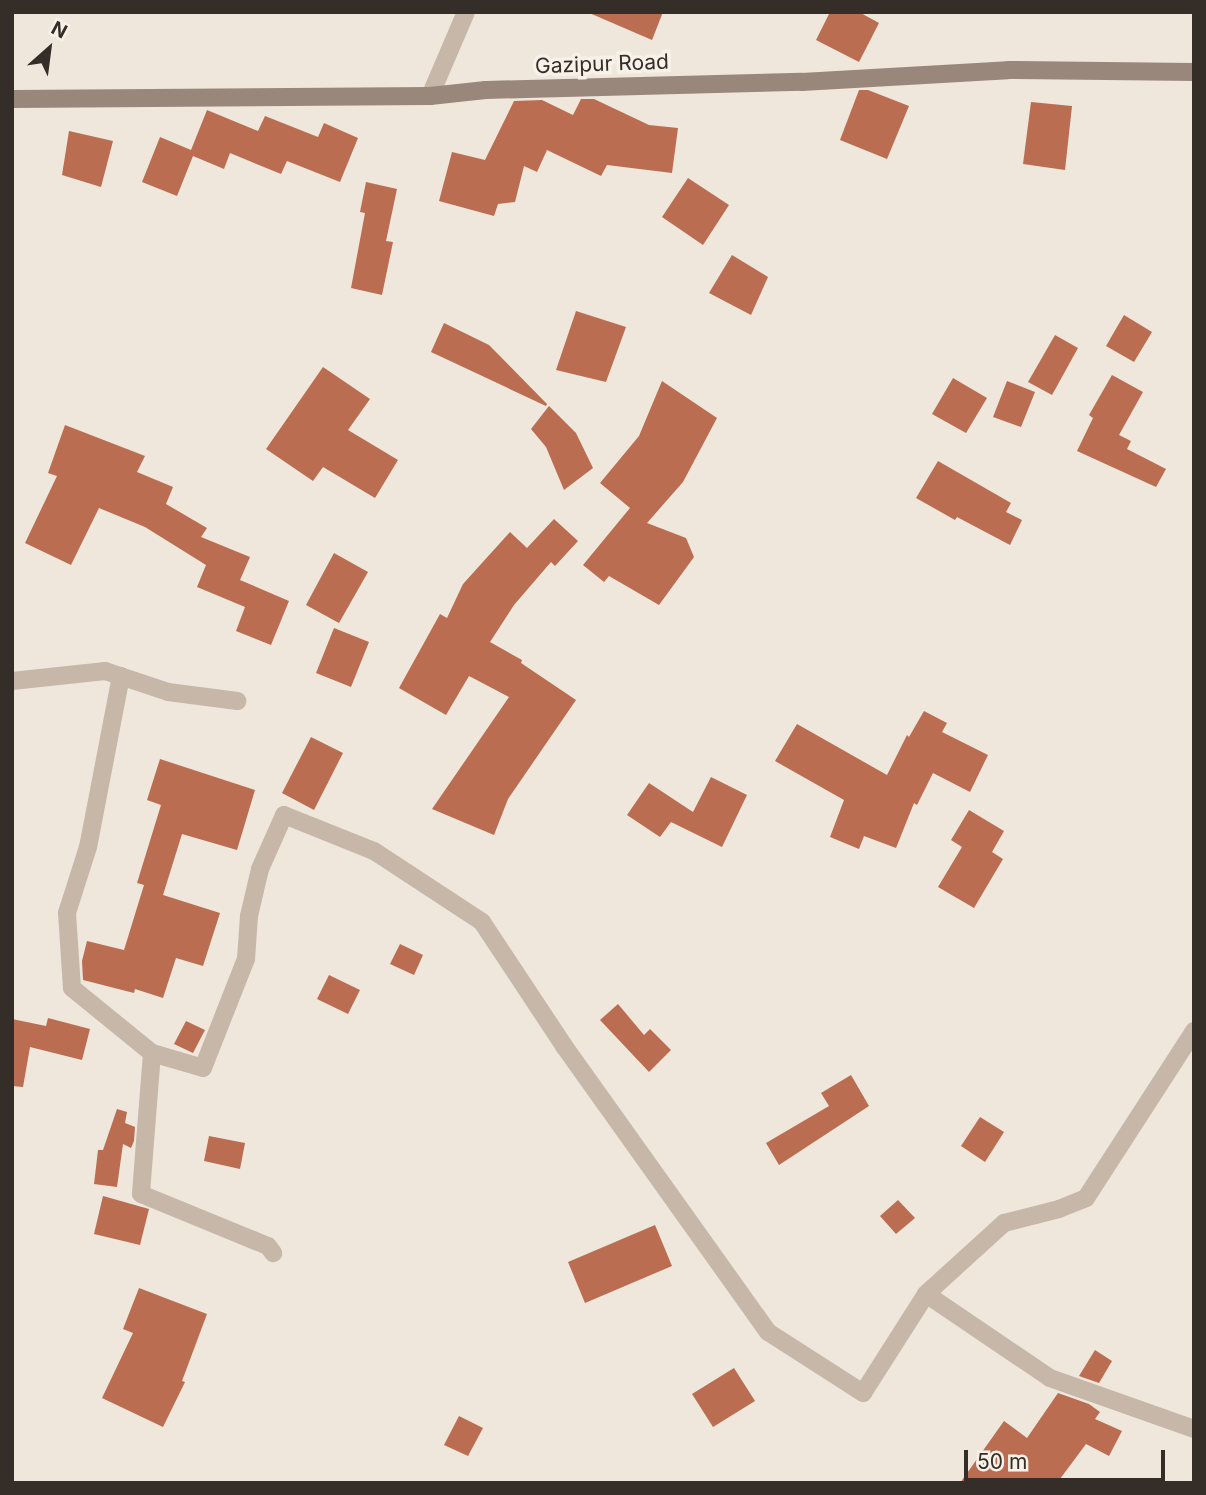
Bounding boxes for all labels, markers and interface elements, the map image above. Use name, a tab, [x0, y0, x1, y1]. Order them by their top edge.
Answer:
north arrow	[14, 14, 84, 84]
text: N	[47, 16, 71, 44]
street label: Gazipur Road	[535, 49, 669, 79]
scale bar	[968, 1436, 1169, 1480]
text: 50 m	[977, 1449, 1027, 1474]

